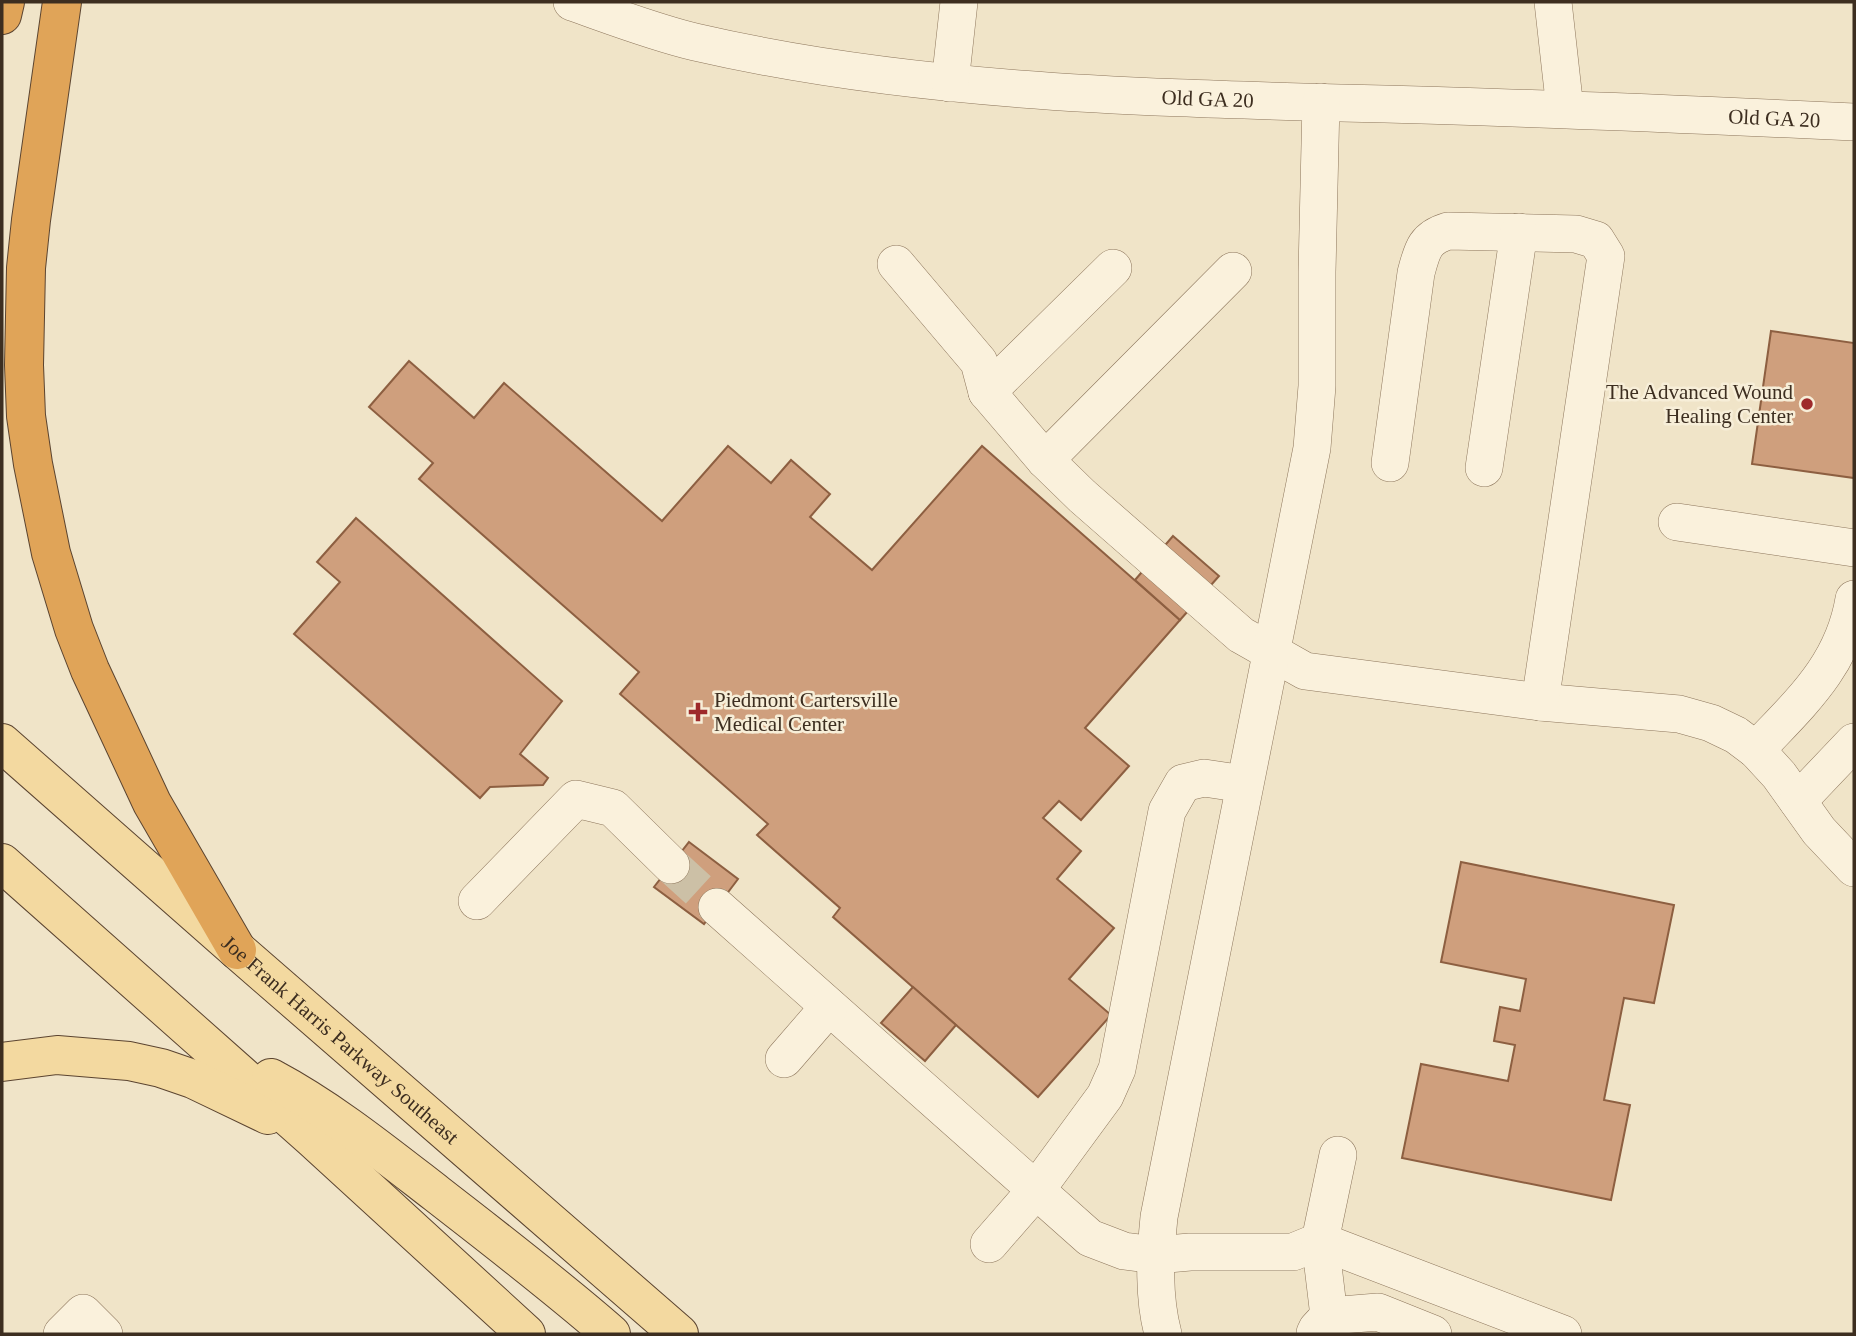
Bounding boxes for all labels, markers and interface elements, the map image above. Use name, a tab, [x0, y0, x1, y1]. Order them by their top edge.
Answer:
street label: Old GA 20	[1161, 85, 1254, 112]
street label: Old GA 20	[1728, 104, 1821, 132]
place label: The Advanced Wound Healing Center	[1606, 380, 1793, 428]
marker: The Advanced Wound Healing Center	[1799, 396, 1815, 412]
place label: Piedmont Cartersville Medical Center	[714, 688, 898, 736]
marker: Piedmont Cartersville Medical Center	[688, 702, 708, 722]
street label: Joe Frank Harris Parkway Southeast	[217, 930, 464, 1149]

